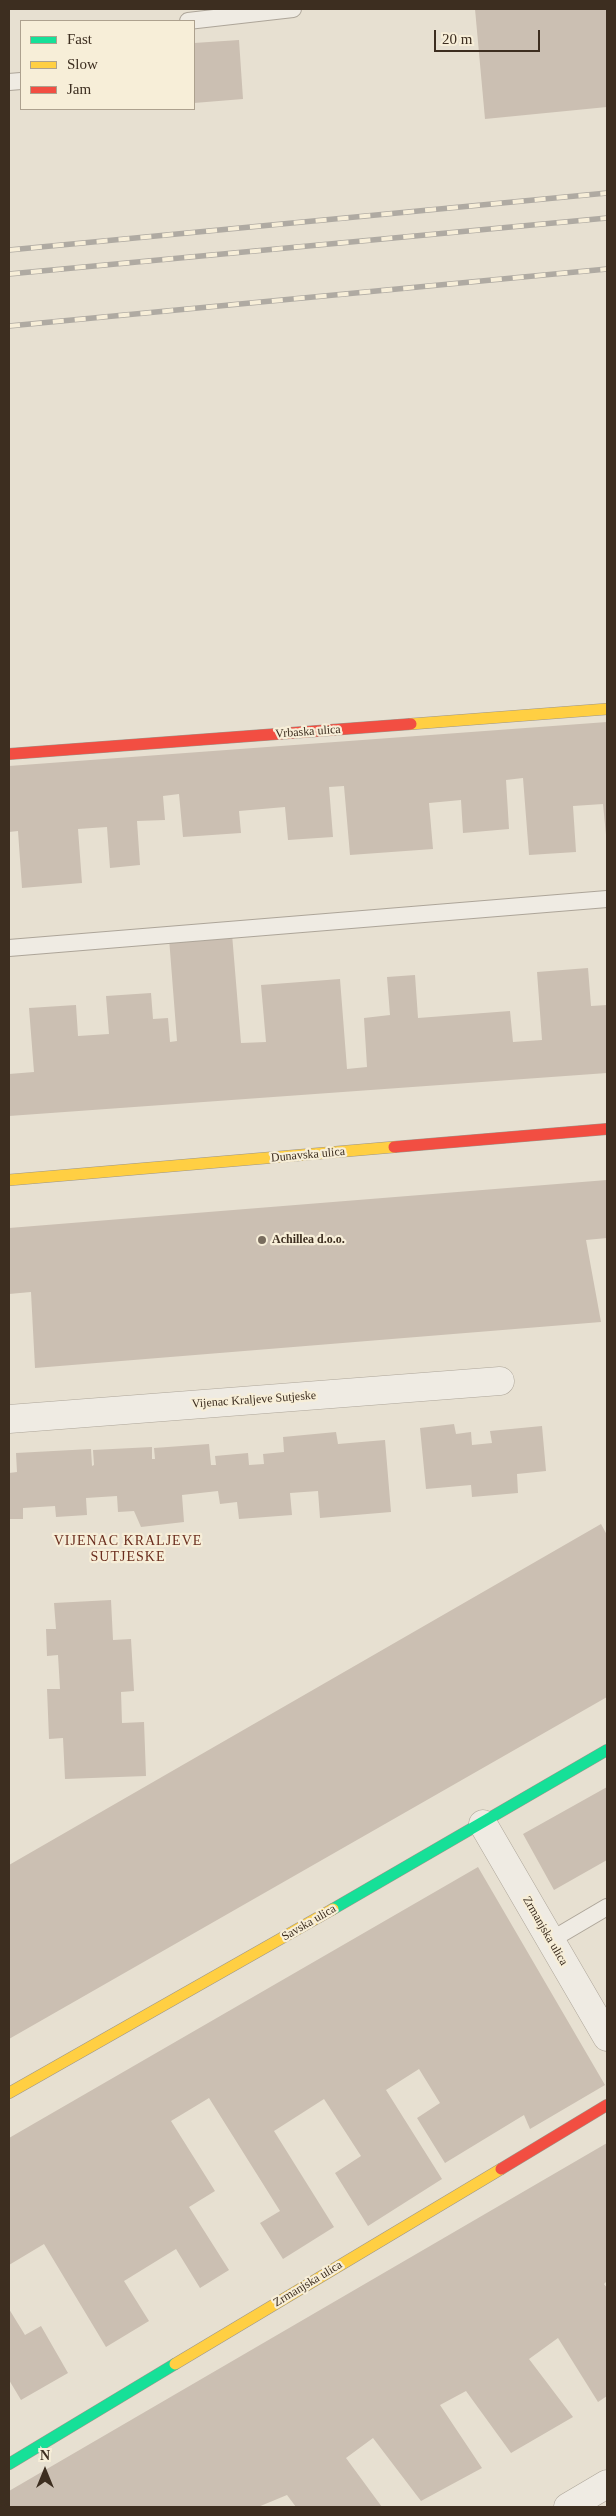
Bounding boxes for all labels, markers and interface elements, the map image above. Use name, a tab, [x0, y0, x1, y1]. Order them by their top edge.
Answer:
legend	[20, 20, 195, 110]
scale bar	[436, 20, 542, 52]
text: Fast	[67, 31, 92, 47]
text: 20 m	[442, 31, 472, 47]
text: Slow	[67, 56, 98, 72]
text: Jam	[67, 81, 91, 97]
street label: Vrbaska ulica	[275, 723, 341, 741]
street label: Dunavska ulica	[270, 1145, 346, 1165]
place label: Achillea d.o.o.	[272, 1233, 345, 1247]
marker: Achillea d.o.o.	[256, 1234, 268, 1246]
street label: Vijenac Kraljeve Sutjeske	[191, 1388, 317, 1412]
district label: VIJENAC KRALJEVE SUTJESKE	[52, 1533, 204, 1565]
street label: Zrmanjska ulica	[519, 1894, 571, 1968]
street label: Savska ulica	[279, 1902, 339, 1944]
street label: Zrmanjska ulica	[271, 2258, 345, 2310]
north arrow	[20, 2446, 70, 2496]
text: N	[40, 2448, 50, 2463]

